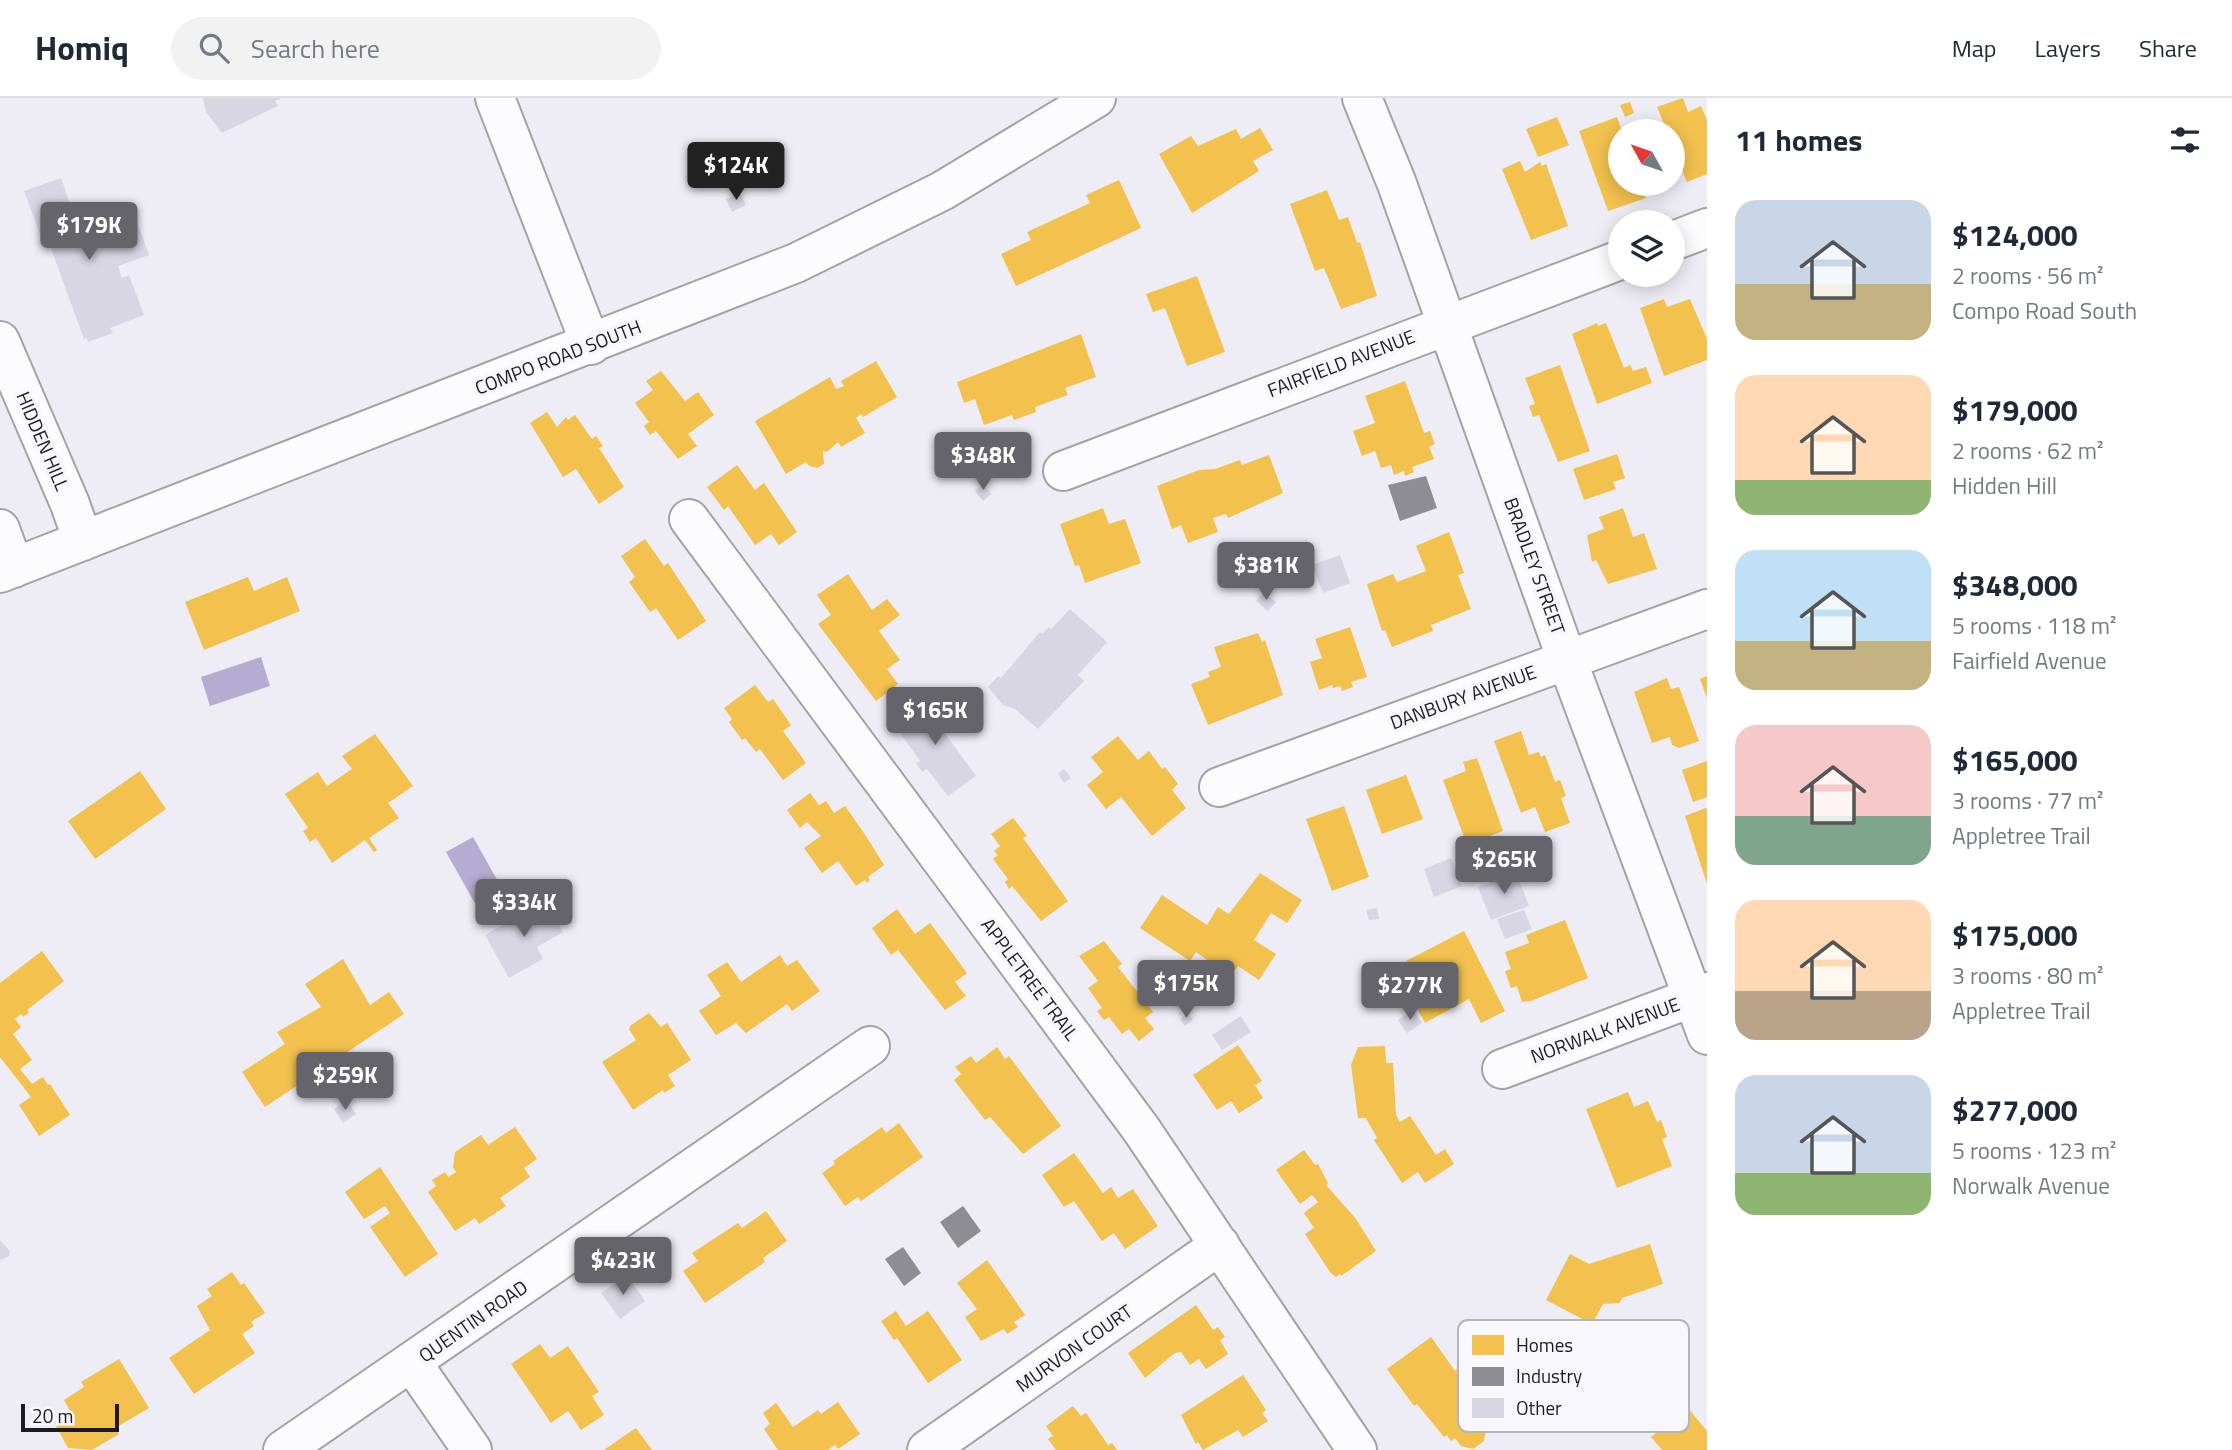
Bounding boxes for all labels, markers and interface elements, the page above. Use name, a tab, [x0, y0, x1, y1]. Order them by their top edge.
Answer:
search box	[171, 17, 661, 80]
text: Homiq	[35, 23, 129, 73]
icon: search	[195, 29, 233, 67]
text: Search here	[251, 29, 380, 68]
text: Map	[1952, 30, 1997, 66]
text: Layers	[2035, 30, 2101, 66]
text: Share	[2139, 30, 2197, 66]
text: 11 homes	[1735, 117, 1862, 163]
north arrow	[1608, 119, 1685, 196]
map controls	[1608, 119, 1685, 287]
icon: filters	[2166, 121, 2204, 159]
pin: $124K	[687, 142, 785, 202]
text: $124K	[703, 147, 769, 182]
pin: $179K	[40, 202, 138, 262]
text: $179K	[56, 207, 122, 242]
button: layers	[1608, 210, 1685, 287]
text: $124,000	[1952, 212, 2078, 258]
icon: home	[1791, 228, 1875, 312]
text: 2 rooms · 56 m²	[1952, 258, 2103, 293]
text: Compo Road South	[1952, 293, 2137, 328]
street label: COMPO ROAD SOUTH	[470, 311, 645, 402]
street label: FAIRFIELD AVENUE	[1263, 321, 1419, 404]
street label: HIDDEN HILL	[10, 387, 77, 495]
text: $179,000	[1952, 387, 2078, 433]
icon: home	[1791, 403, 1875, 487]
pin: $348K	[934, 432, 1032, 492]
text: 2 rooms · 62 m²	[1952, 433, 2103, 468]
text: $348K	[950, 437, 1016, 472]
text: Hidden Hill	[1952, 468, 2057, 503]
street label: BRADLEY STREET	[1497, 493, 1574, 638]
pin: $381K	[1217, 542, 1315, 602]
text: $381K	[1233, 547, 1299, 582]
text: $348,000	[1952, 562, 2078, 608]
icon: home	[1791, 578, 1875, 662]
text: 5 rooms · 118 m²	[1952, 608, 2116, 643]
text: Fairfield Avenue	[1952, 643, 2107, 678]
street label: DANBURY AVENUE	[1386, 657, 1540, 736]
pin: $165K	[886, 688, 984, 747]
text: $165K	[902, 692, 968, 727]
text: $165,000	[1952, 737, 2078, 783]
icon: home	[1791, 753, 1875, 837]
text: 3 rooms · 77 m²	[1952, 783, 2103, 818]
text: Appletree Trail	[1952, 818, 2091, 853]
pin: $265K	[1455, 836, 1553, 896]
text: $265K	[1471, 841, 1537, 876]
pin: $334K	[475, 880, 573, 939]
text: $334K	[491, 884, 557, 919]
street label: APPLETREE TRAIL	[975, 911, 1086, 1046]
text: $175,000	[1952, 912, 2078, 958]
icon: home	[1791, 928, 1875, 1012]
text: 3 rooms · 80 m²	[1952, 958, 2103, 993]
pin: $175K	[1137, 960, 1235, 1020]
pin: $277K	[1361, 962, 1459, 1022]
text: $175K	[1153, 965, 1219, 1000]
text: $277K	[1377, 967, 1443, 1002]
street label: NORWALK AVENUE	[1526, 989, 1683, 1070]
text: Appletree Trail	[1952, 993, 2091, 1028]
pin: $259K	[296, 1052, 394, 1112]
text: $259K	[312, 1057, 378, 1092]
text: $277,000	[1952, 1087, 2078, 1133]
icon: home	[1791, 1103, 1875, 1187]
text: 5 rooms · 123 m²	[1952, 1133, 2116, 1168]
text: Norwalk Avenue	[1952, 1168, 2110, 1203]
pin: $423K	[574, 1238, 672, 1297]
text: $423K	[590, 1242, 656, 1277]
street label: QUENTIN ROAD	[412, 1272, 533, 1369]
street label: MURVON COURT	[1009, 1297, 1138, 1399]
legend	[1458, 1320, 1689, 1432]
text: Homes	[1516, 1330, 1573, 1359]
text: Industry	[1516, 1361, 1582, 1390]
text: Other	[1516, 1393, 1562, 1422]
scale bar	[21, 1401, 119, 1433]
text: 20 m	[32, 1401, 73, 1430]

